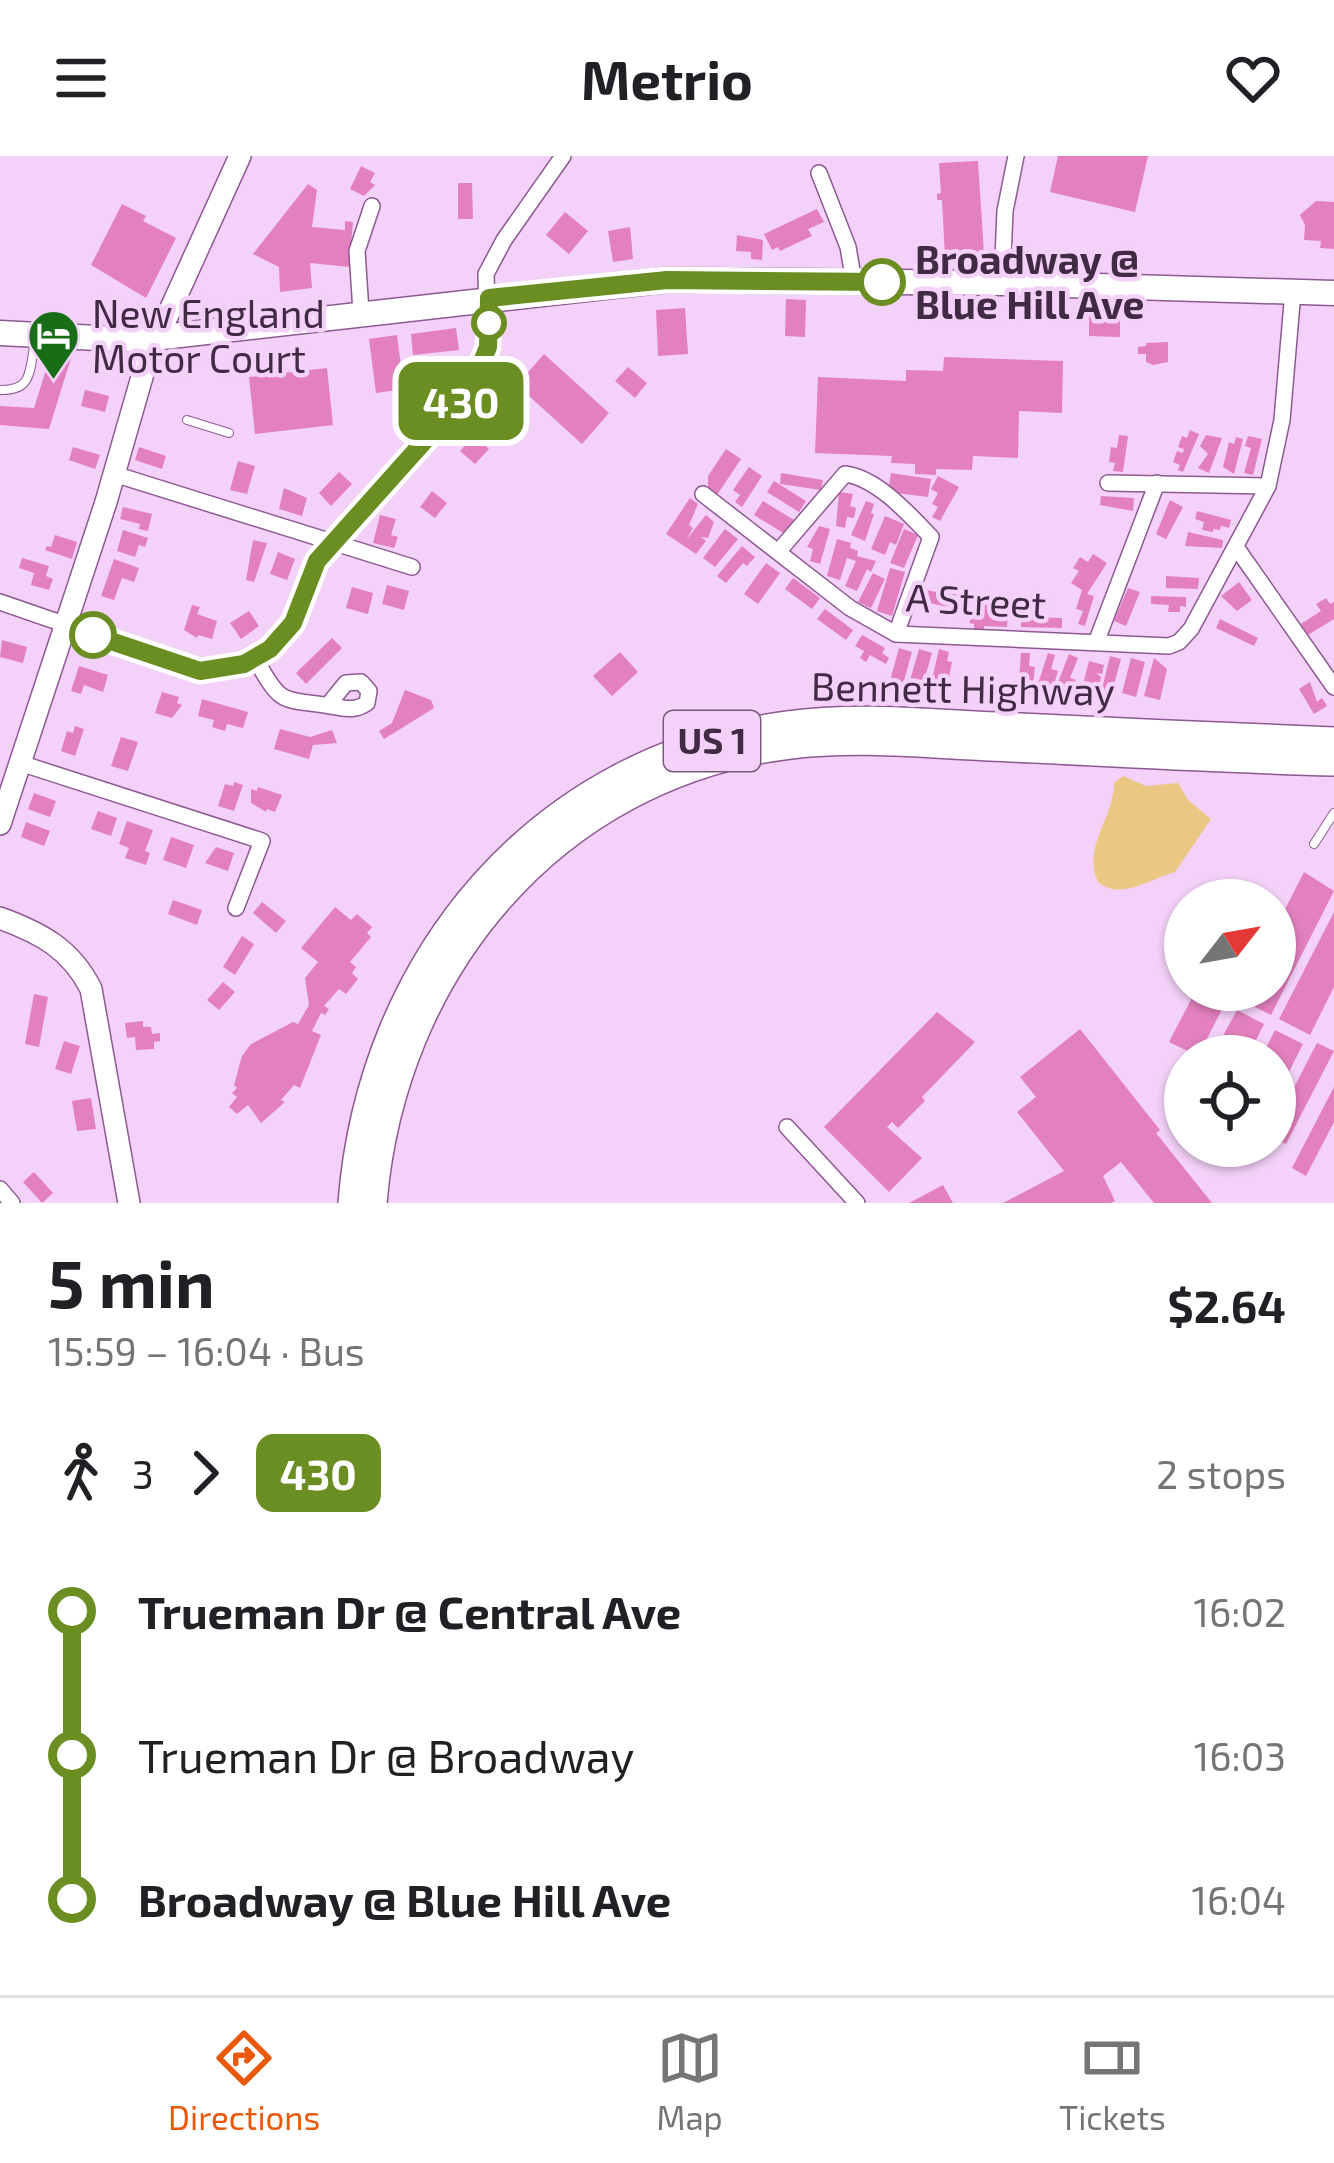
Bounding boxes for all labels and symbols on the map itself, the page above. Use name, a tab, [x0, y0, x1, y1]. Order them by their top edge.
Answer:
place label: Broadway @ Blue Hill Ave	[915, 235, 1145, 327]
marker: Broadway @ Blue Hill Ave	[860, 260, 904, 304]
place label: New England Motor Court	[92, 289, 325, 381]
unlabelled marker	[473, 307, 505, 339]
hotel icon: New England Motor Court	[25, 308, 81, 382]
line badge: 430	[392, 362, 530, 440]
street label: A Street	[905, 572, 1047, 627]
unlabelled marker	[71, 613, 115, 657]
street label: Bennett Highway	[811, 661, 1115, 714]
road number: US 1	[664, 711, 760, 771]
north arrow	[1164, 879, 1296, 1011]

